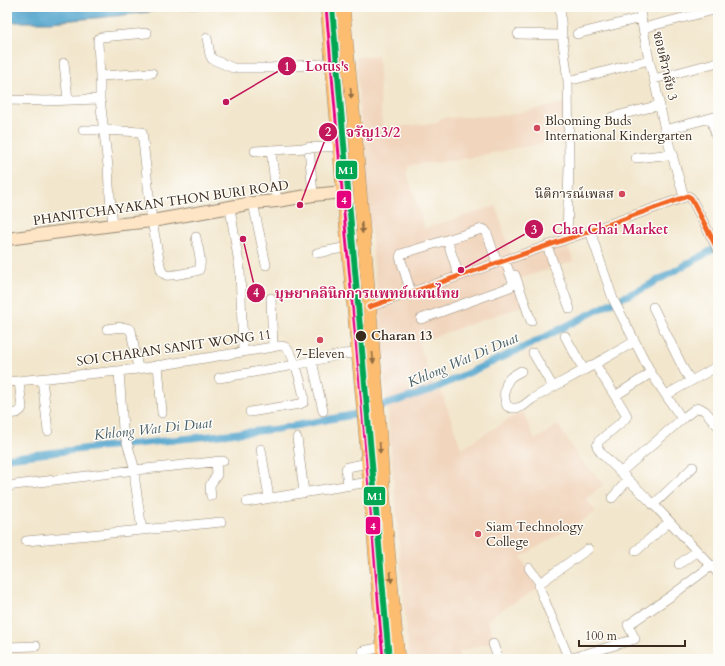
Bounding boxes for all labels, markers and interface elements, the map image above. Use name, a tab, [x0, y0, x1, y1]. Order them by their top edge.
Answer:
street label: ซอยศิวาลัย 3	[648, 30, 682, 102]
callout: Lotus's	[277, 53, 357, 79]
text: Lotus's	[305, 57, 349, 76]
text: 1	[284, 59, 290, 75]
one-way arrow	[348, 87, 354, 99]
place label: Blooming Buds International Kindergarten	[545, 112, 693, 145]
callout: จรัญ13/2	[318, 119, 409, 145]
text: จรัญ13/2	[346, 123, 400, 142]
marker: Blooming Buds International Kindergarten	[532, 123, 542, 133]
text: 2	[325, 124, 331, 140]
line badge: M1	[335, 160, 358, 180]
text: M1	[338, 163, 354, 178]
street label: PHANITCHAYAKAN THON BURI ROAD	[32, 176, 290, 230]
place label: นิติการณ์เพลส	[535, 185, 614, 203]
marker: นิติการณ์เพลส	[617, 189, 627, 199]
line badge: 4	[336, 190, 352, 209]
text: 4	[341, 193, 347, 208]
callout: Chat Chai Market	[524, 216, 676, 242]
text: Chat Chai Market	[552, 220, 668, 239]
one-way arrow	[359, 222, 366, 234]
text: 3	[531, 222, 537, 238]
callout: บุษยาคลินิกการแพทย์แผนไทย	[246, 280, 467, 306]
text: บุษยาคลินิกการแพทย์แผนไทย	[275, 283, 459, 303]
text: 4	[253, 285, 259, 301]
street label: SOI CHARAN SANIT WONG 11	[75, 325, 273, 371]
place label: Charan 13	[371, 327, 433, 345]
water label: Khlong Wat Di Duat	[405, 328, 522, 392]
marker: Charan 13	[354, 329, 368, 343]
marker: 7-Eleven	[315, 335, 325, 345]
place label: 7-Eleven	[295, 345, 345, 363]
one-way arrow	[370, 352, 376, 364]
water label: Khlong Wat Di Duat	[93, 413, 214, 445]
one-way arrow	[377, 442, 384, 454]
line badge: M1	[363, 486, 386, 506]
text: M1	[367, 489, 383, 504]
line badge: 4	[365, 516, 381, 535]
place label: Siam Technology College	[486, 518, 584, 551]
text: 4	[370, 519, 376, 534]
marker: Siam Technology College	[473, 529, 483, 539]
one-way arrow	[388, 571, 395, 583]
scale bar	[579, 622, 685, 648]
text: 100 m	[585, 628, 618, 644]

